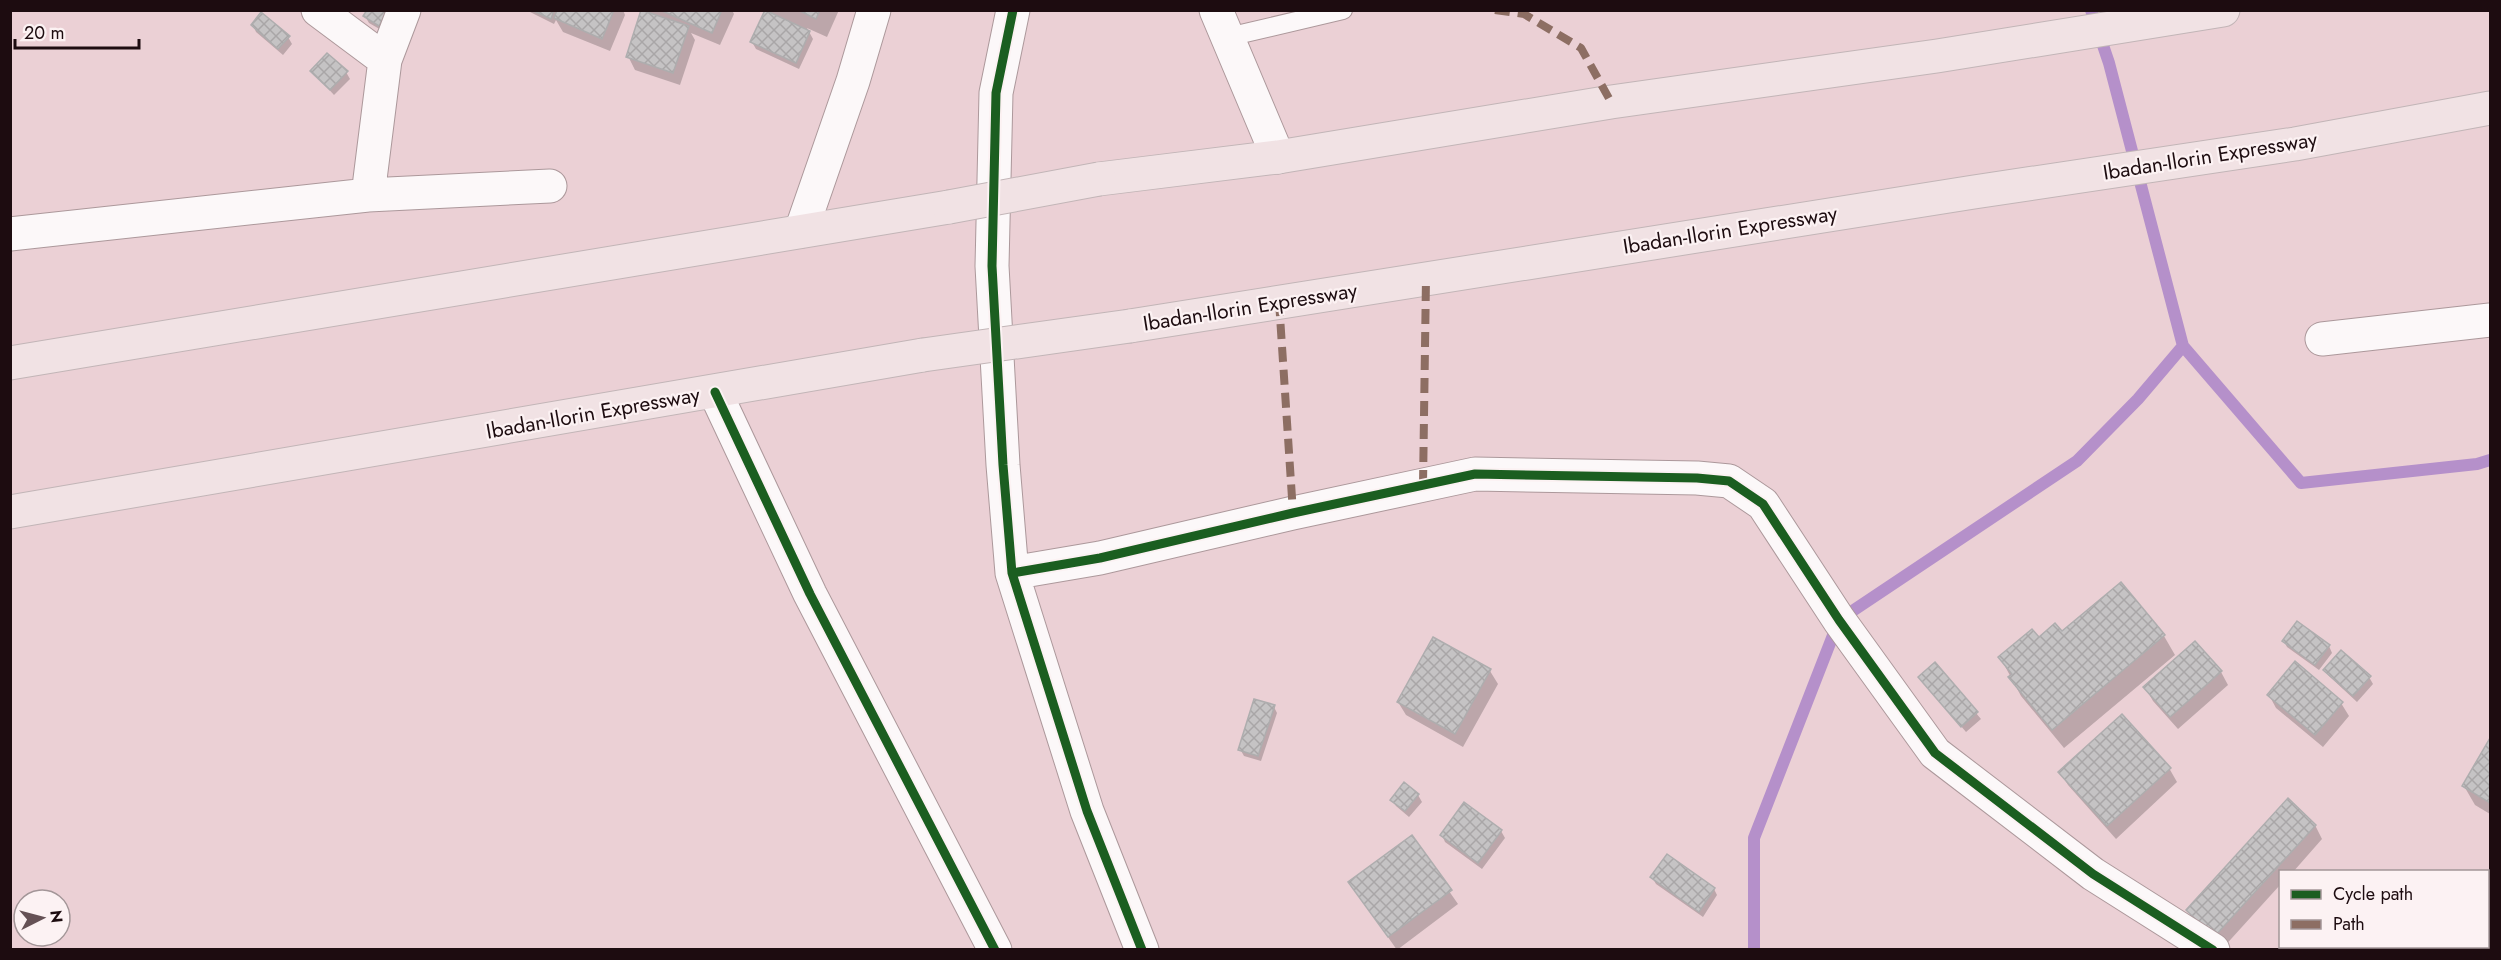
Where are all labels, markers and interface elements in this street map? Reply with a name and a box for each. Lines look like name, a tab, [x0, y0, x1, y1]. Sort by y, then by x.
scale bar	[15, 12, 140, 50]
text: 20 m	[24, 20, 64, 46]
street label: Ibadan-Ilorin Expressway	[2101, 124, 2320, 188]
street label: Ibadan-Ilorin Expressway	[1621, 198, 1840, 262]
street label: Ibadan-Ilorin Expressway	[1141, 275, 1360, 339]
street label: Ibadan-Ilorin Expressway	[484, 379, 703, 447]
legend	[2279, 870, 2489, 948]
text: Cycle path	[2333, 881, 2413, 907]
north arrow	[12, 888, 72, 948]
text: N	[44, 909, 69, 924]
text: Path	[2333, 911, 2365, 937]

